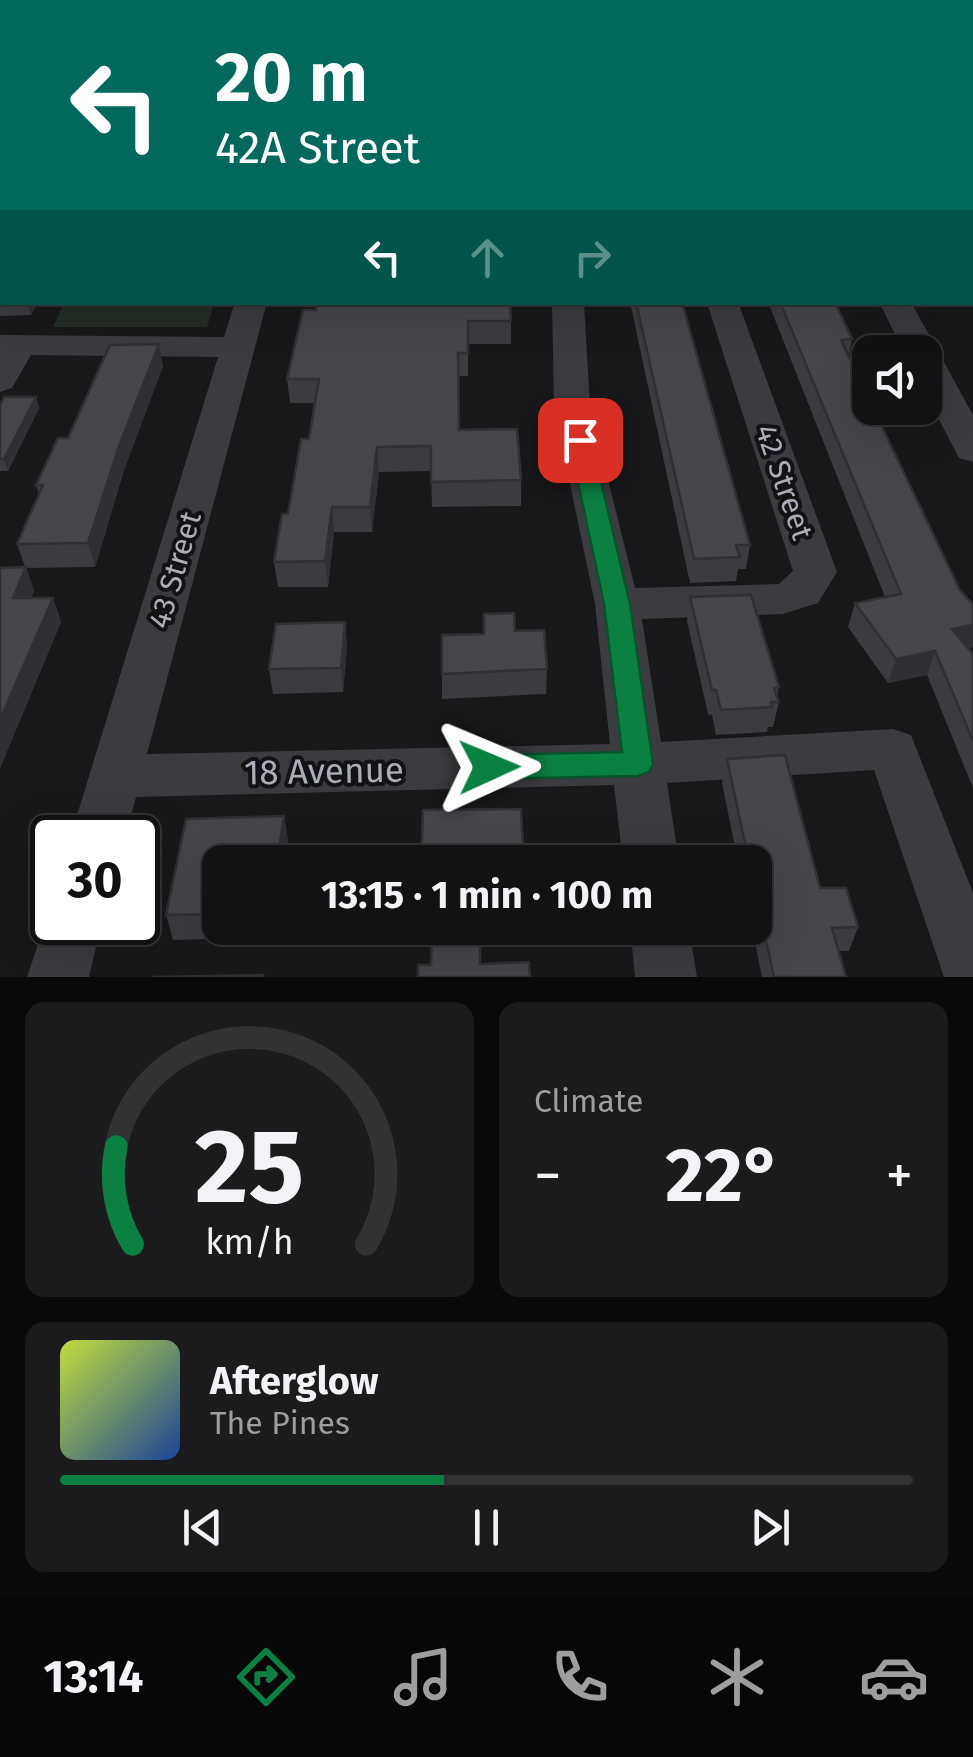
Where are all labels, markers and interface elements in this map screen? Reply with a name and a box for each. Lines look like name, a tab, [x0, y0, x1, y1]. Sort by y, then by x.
text: 20 m	[215, 36, 368, 120]
icon: left	[50, 40, 180, 170]
text: 42A Street	[215, 121, 420, 175]
icon: left	[355, 230, 410, 285]
icon: ahead	[460, 230, 515, 285]
icon: right	[565, 230, 620, 285]
map controls	[852, 335, 942, 425]
button: sound	[852, 335, 942, 425]
pin	[538, 398, 623, 483]
icon: arrive	[553, 413, 608, 468]
street label: 42 Street	[748, 420, 821, 545]
street label: 43 Street	[141, 507, 209, 633]
position arrow	[437, 715, 541, 819]
street label: 18 Avenue	[244, 749, 404, 793]
speed limit sign: 30	[30, 815, 160, 945]
text: 13:15 · 1 min · 100 m	[321, 872, 653, 918]
text: Climate	[534, 1082, 643, 1120]
text: 25	[195, 1105, 304, 1230]
text: 22°	[665, 1131, 782, 1221]
text: −	[534, 1143, 562, 1209]
text: +	[886, 1143, 913, 1209]
text: km/h	[205, 1221, 294, 1263]
text: Afterglow	[210, 1358, 378, 1404]
text: The Pines	[210, 1404, 350, 1442]
icon: previous	[175, 1500, 230, 1555]
icon: pause	[459, 1500, 514, 1555]
icon: next	[743, 1500, 798, 1555]
icon: directions	[231, 1642, 301, 1712]
icon: music	[388, 1642, 458, 1712]
icon: phone	[545, 1642, 615, 1712]
icon: climate	[702, 1642, 772, 1712]
icon: car	[859, 1642, 929, 1712]
text: 13:14	[44, 1650, 143, 1704]

